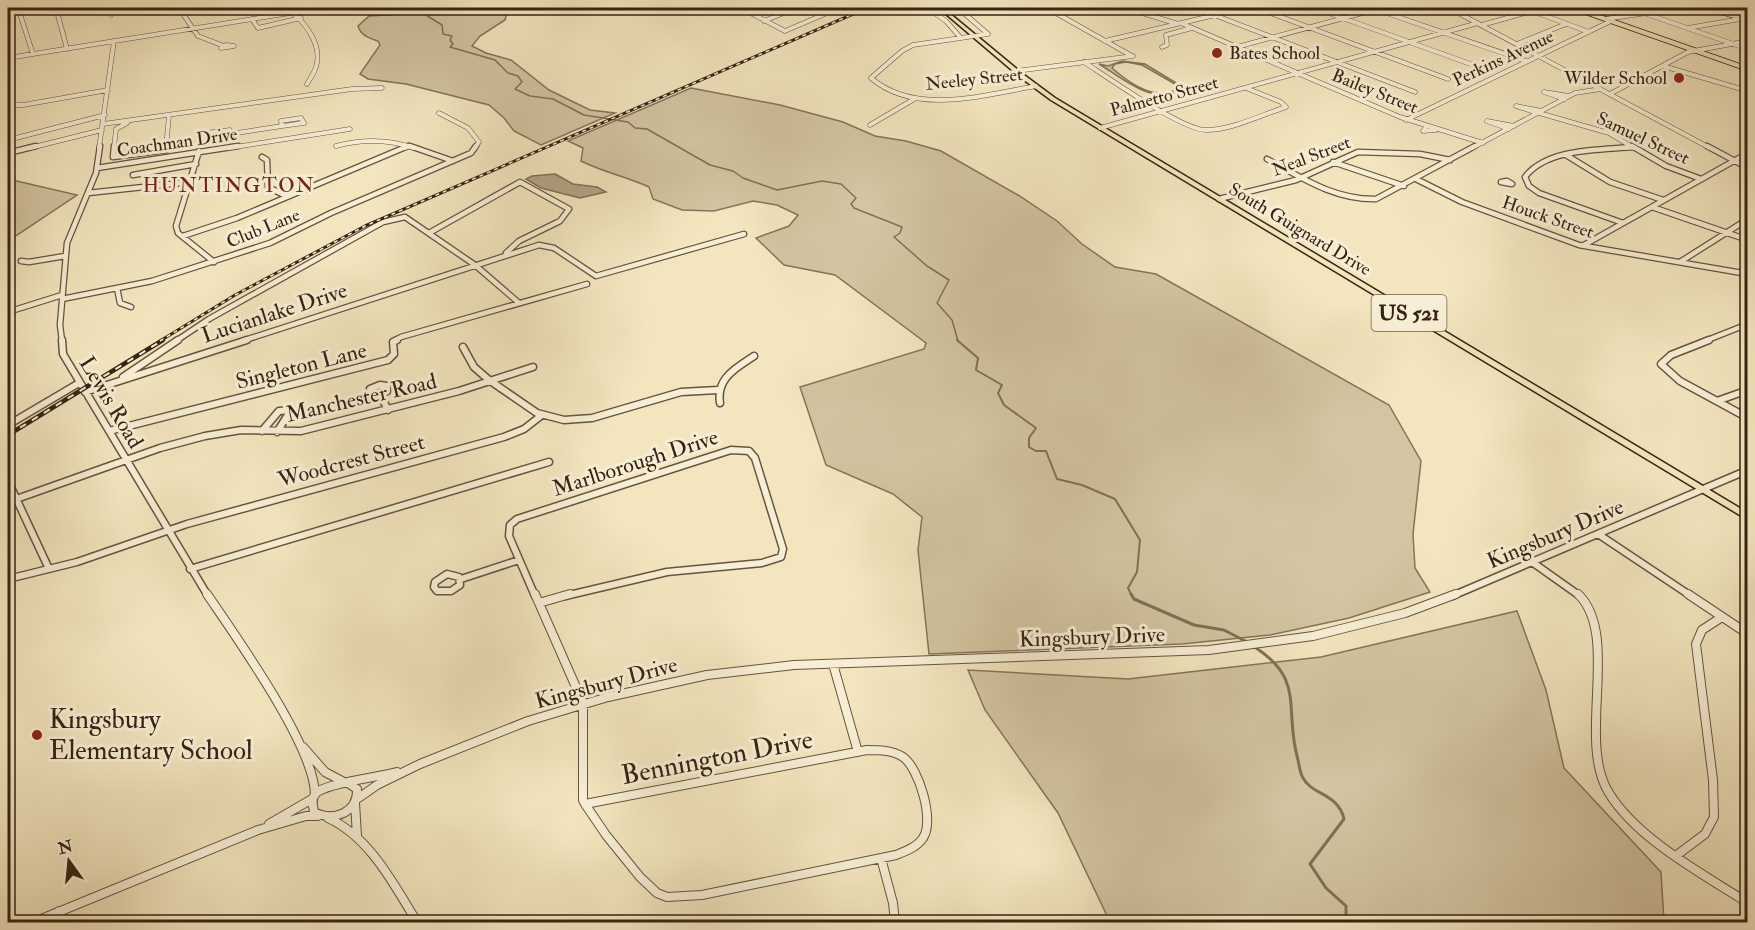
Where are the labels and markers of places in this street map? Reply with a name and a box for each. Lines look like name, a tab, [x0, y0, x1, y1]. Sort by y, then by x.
place label: Bates School	[1229, 42, 1320, 65]
marker: Bates School	[1210, 46, 1224, 60]
place label: Wilder School	[1563, 67, 1667, 90]
marker: Wilder School	[1672, 71, 1686, 85]
place label: Kingsbury Elementary School	[49, 703, 253, 767]
marker: Kingsbury Elementary School	[30, 728, 44, 742]

